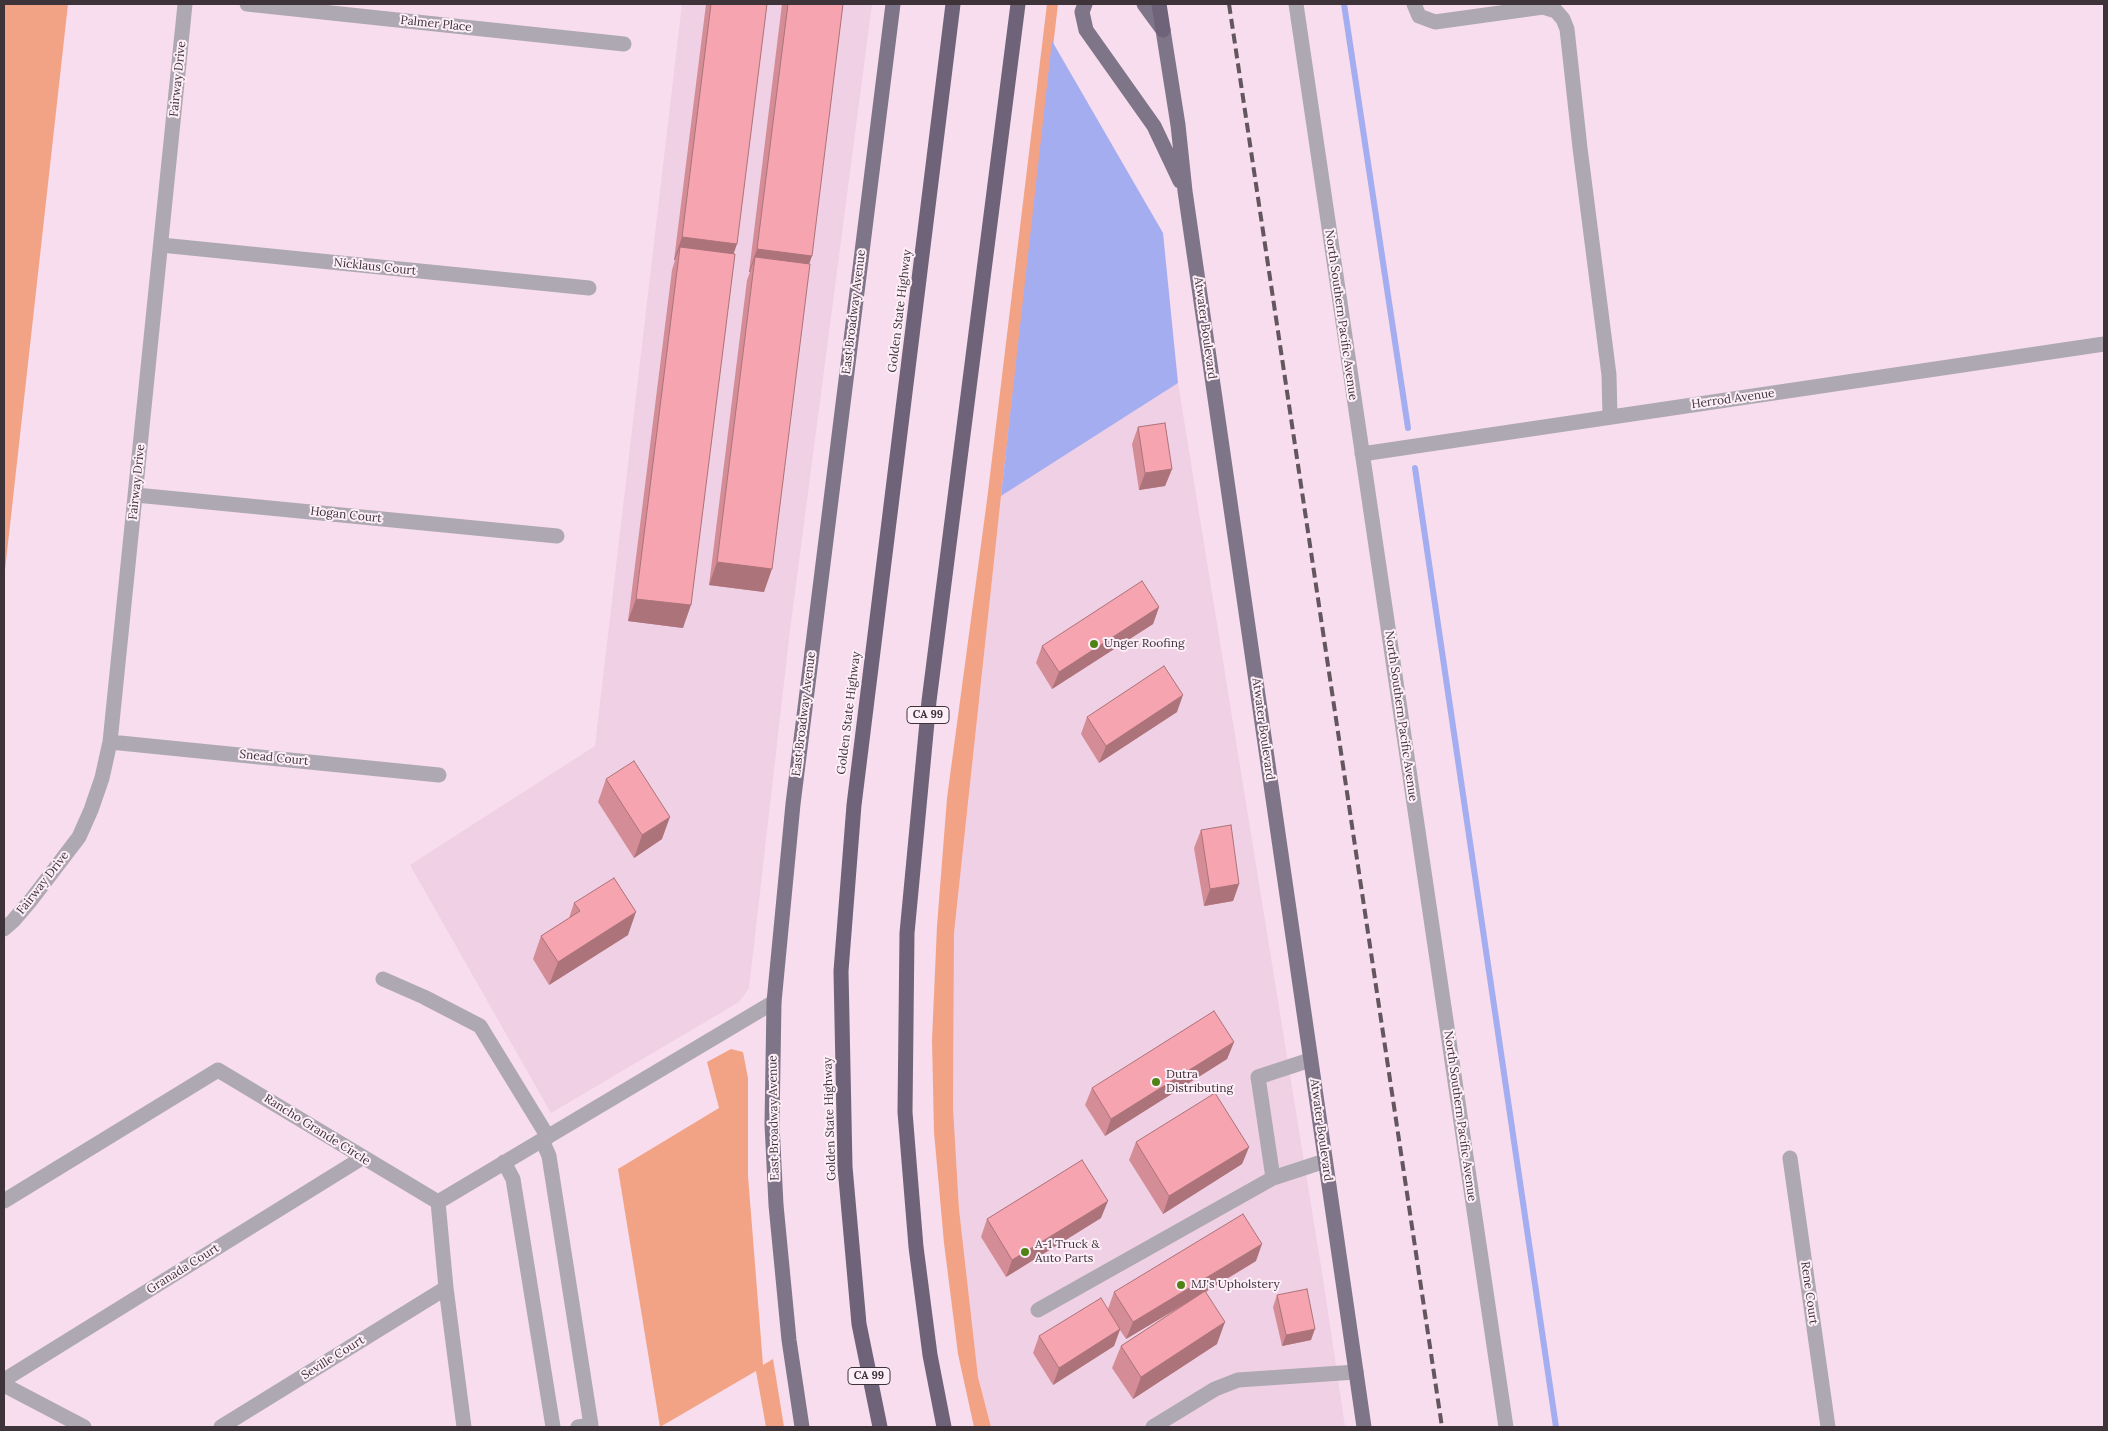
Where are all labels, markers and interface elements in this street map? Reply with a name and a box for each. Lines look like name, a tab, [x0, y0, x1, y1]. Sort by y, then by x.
street label: Palmer Place	[400, 13, 472, 35]
street label: Fairway Drive	[167, 40, 189, 118]
street label: North Southern Pacific Avenue	[1322, 229, 1360, 401]
street label: East Broadway Avenue	[839, 249, 869, 375]
street label: Golden State Highway	[885, 249, 915, 373]
street label: Nicklaus Court	[333, 255, 417, 279]
street label: Atwater Boulevard	[1191, 276, 1219, 380]
street label: Herrod Avenue	[1690, 386, 1776, 412]
street label: Fairway Drive	[126, 443, 148, 521]
street label: Hogan Court	[310, 504, 382, 526]
street label: North Southern Pacific Avenue	[1382, 630, 1420, 802]
place label: Unger Roofing	[1104, 637, 1185, 651]
marker: Unger Roofing	[1088, 638, 1100, 650]
street label: East Broadway Avenue	[789, 651, 819, 777]
street label: Golden State Highway	[834, 651, 864, 775]
street label: Atwater Boulevard	[1249, 677, 1277, 781]
road number: CA 99	[907, 706, 949, 724]
street label: Snead Court	[239, 747, 309, 769]
street label: Fairway Drive	[14, 849, 72, 917]
street label: North Southern Pacific Avenue	[1441, 1030, 1479, 1202]
street label: East Broadway Avenue	[766, 1055, 782, 1181]
street label: Golden State Highway	[821, 1057, 839, 1181]
place label: Dutra Distributing	[1166, 1068, 1233, 1096]
marker: Dutra Distributing	[1150, 1076, 1162, 1088]
street label: Atwater Boulevard	[1307, 1078, 1335, 1182]
street label: Rancho Grande Circle	[261, 1091, 373, 1169]
place label: A-1 Truck & Auto Parts	[1035, 1238, 1100, 1266]
street label: Granada Court	[144, 1241, 222, 1297]
marker: A-1 Truck & Auto Parts	[1019, 1246, 1031, 1258]
street label: Rene Court	[1797, 1261, 1821, 1325]
place label: MJ's Upholstery	[1191, 1278, 1280, 1292]
marker: MJ's Upholstery	[1175, 1279, 1187, 1291]
street label: Seville Court	[299, 1333, 367, 1383]
road number: CA 99	[848, 1368, 890, 1384]

